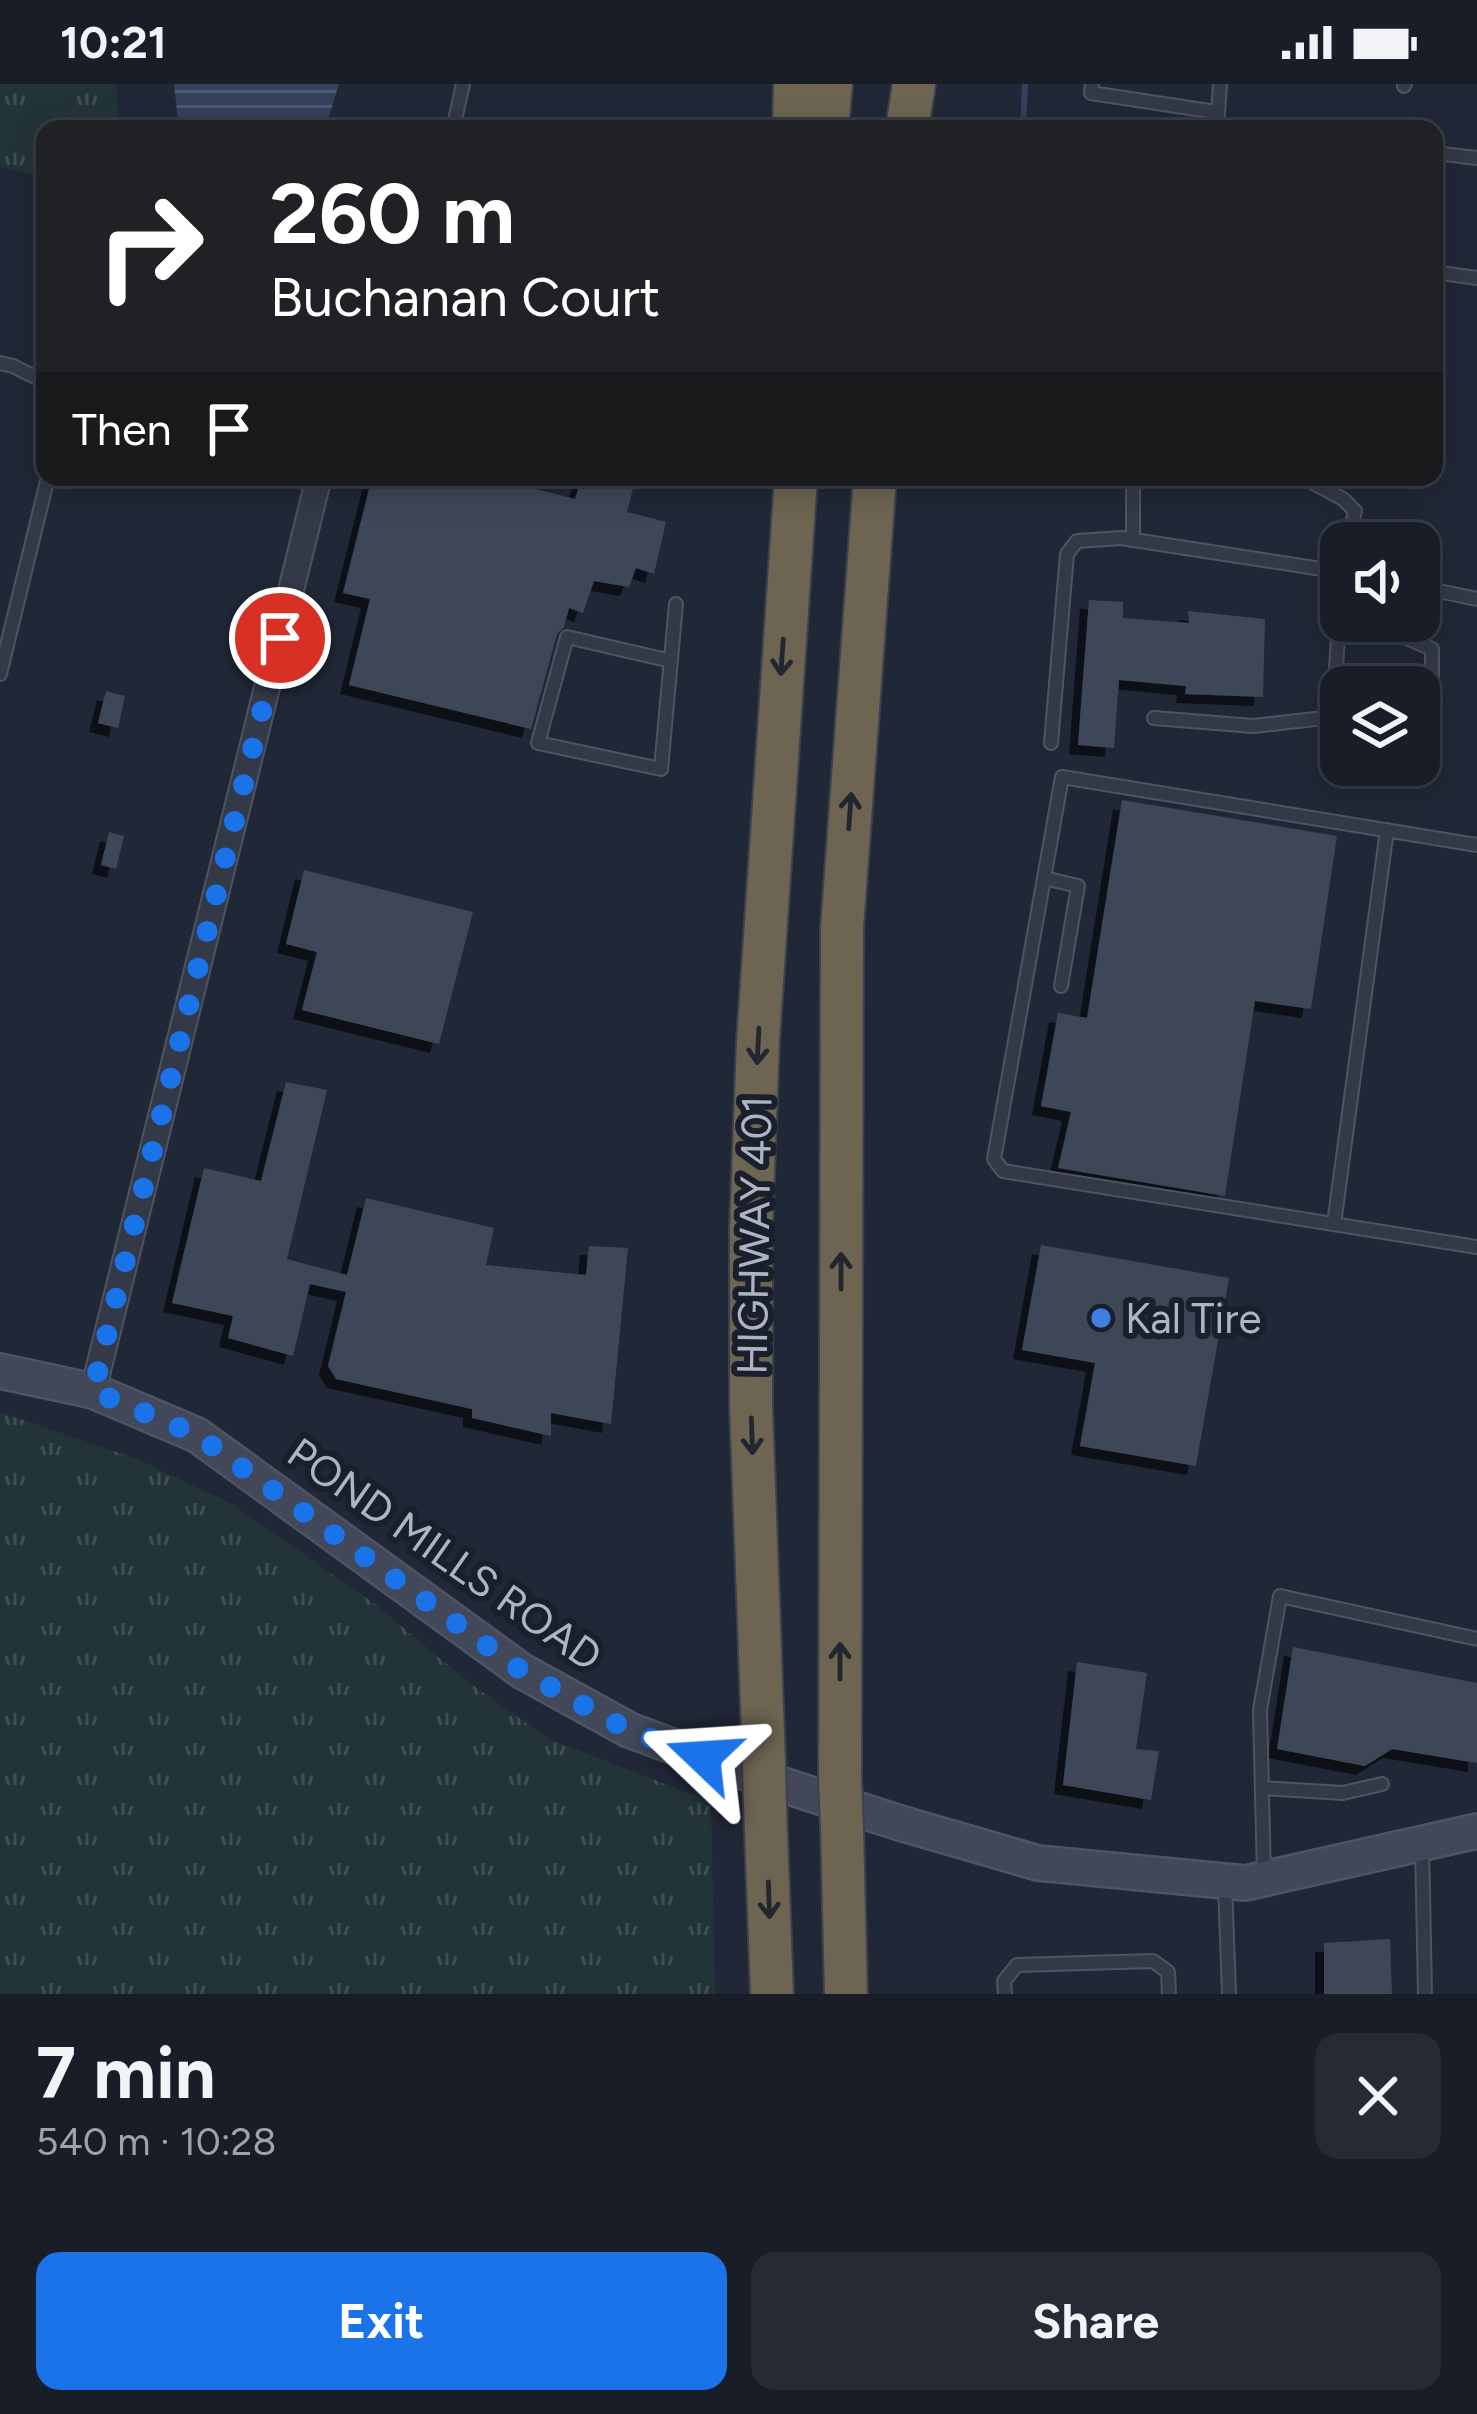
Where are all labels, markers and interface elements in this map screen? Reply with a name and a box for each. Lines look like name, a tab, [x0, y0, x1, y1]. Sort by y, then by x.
text: 10:21	[60, 15, 167, 69]
text: 260 m	[270, 163, 515, 264]
icon: right	[72, 168, 228, 324]
text: Buchanan Court	[270, 265, 660, 330]
icon: arrive	[196, 396, 262, 462]
text: Then	[72, 402, 172, 456]
map controls	[1320, 522, 1440, 786]
button: sound	[1320, 522, 1440, 642]
pin	[229, 587, 331, 689]
icon: arrive	[247, 605, 313, 671]
one-way arrow	[771, 637, 794, 676]
button: layers	[1320, 666, 1440, 786]
one-way arrow	[839, 792, 862, 831]
one-way arrow	[746, 1026, 769, 1065]
street label: HIGHWAY 401	[727, 1095, 782, 1375]
one-way arrow	[830, 1252, 852, 1291]
place label: Kal Tire	[1125, 1293, 1261, 1344]
marker: Kal Tire	[1088, 1305, 1114, 1331]
one-way arrow	[741, 1416, 764, 1455]
street label: POND MILLS ROAD	[278, 1427, 612, 1682]
one-way arrow	[829, 1642, 851, 1681]
position arrow	[640, 1694, 766, 1820]
one-way arrow	[757, 1880, 780, 1919]
text: 7 min	[36, 2030, 216, 2116]
button: close	[1315, 2033, 1441, 2159]
text: 540 m · 10:28	[36, 2118, 276, 2165]
button: Exit	[36, 2252, 727, 2390]
button: Share	[751, 2252, 1441, 2390]

